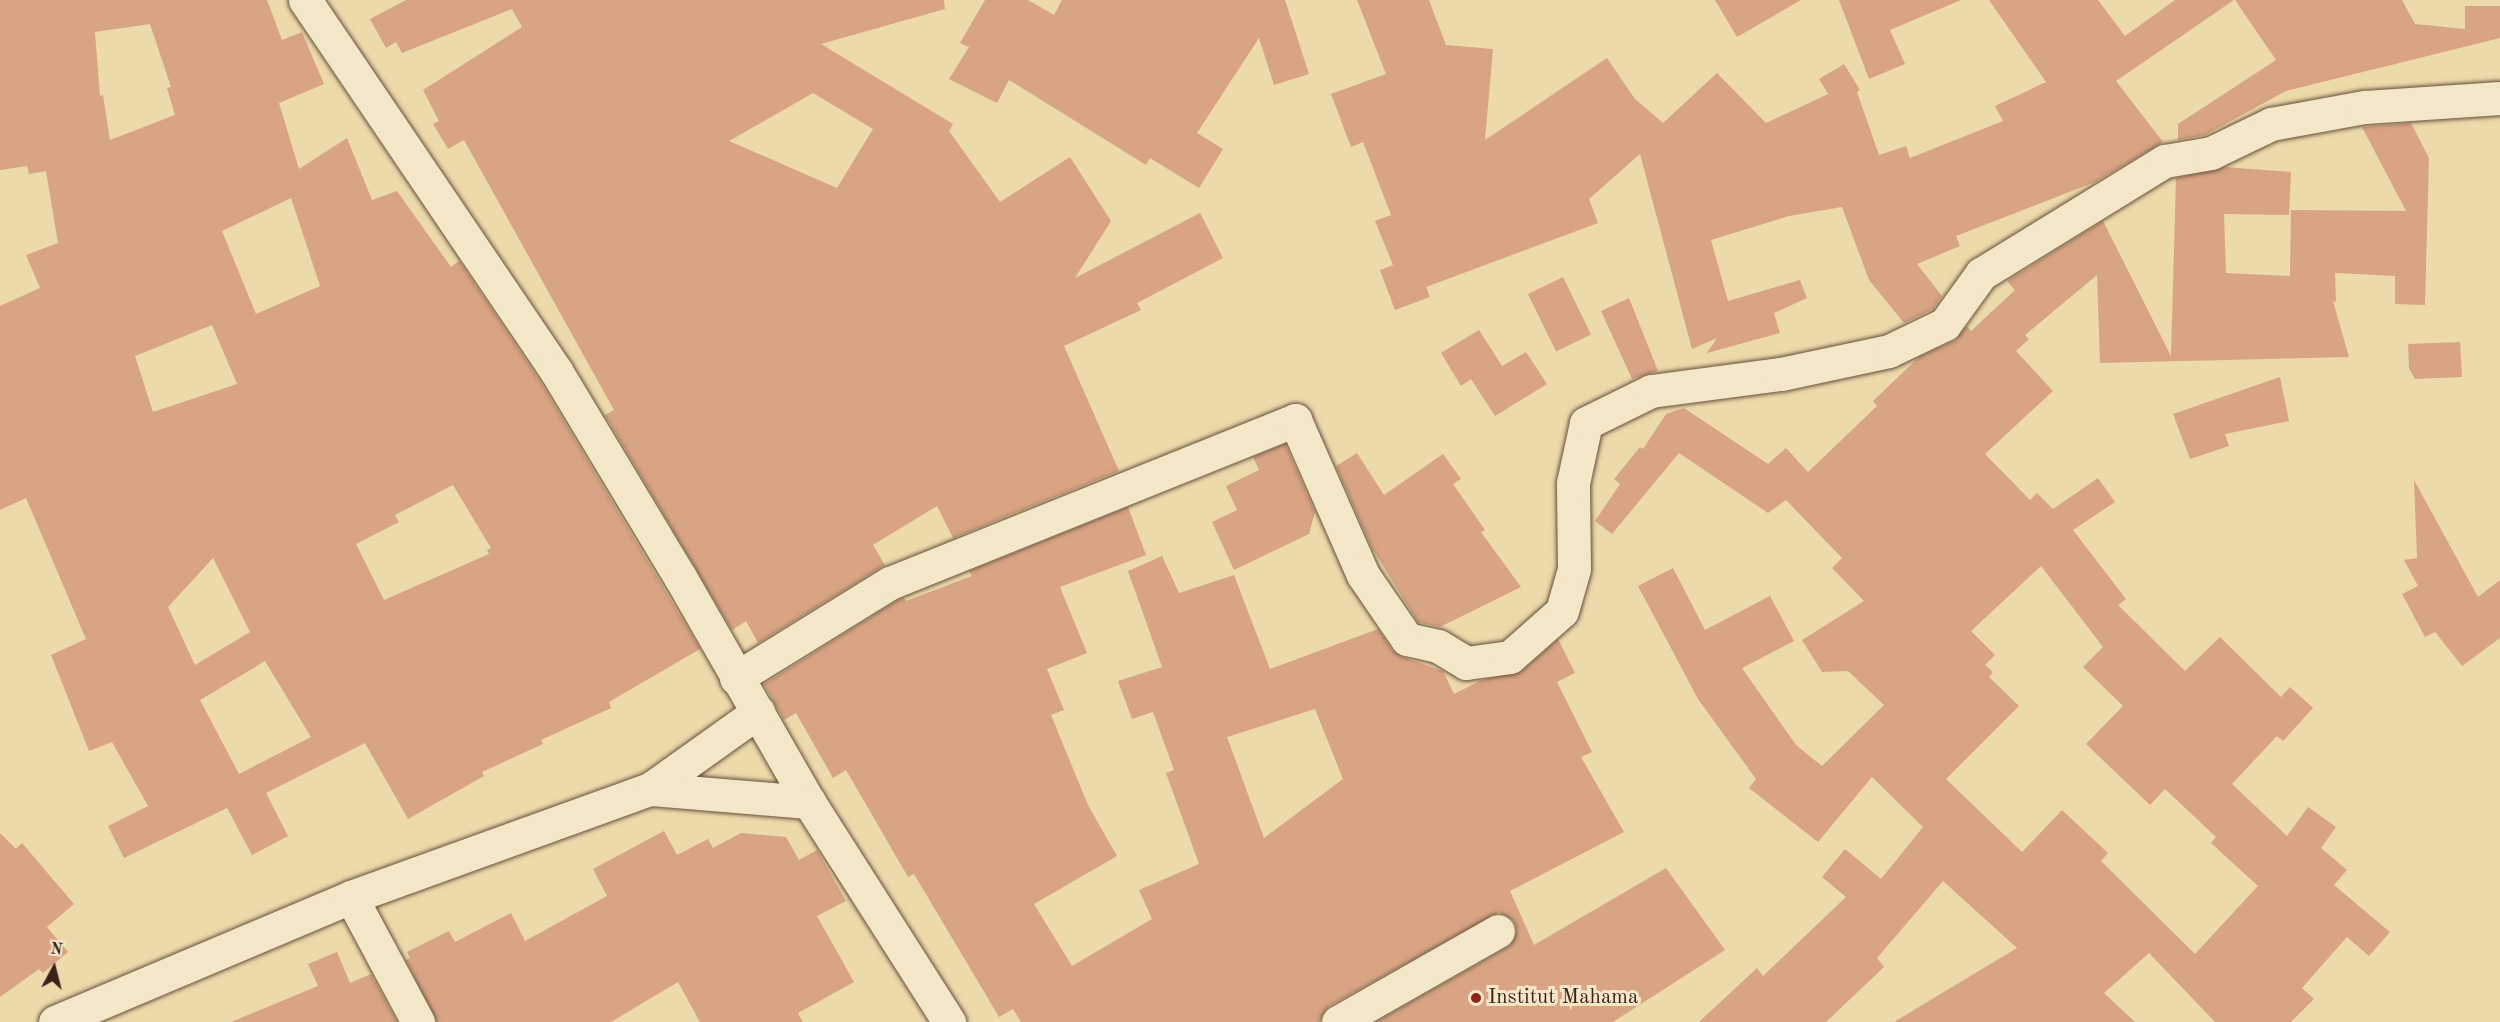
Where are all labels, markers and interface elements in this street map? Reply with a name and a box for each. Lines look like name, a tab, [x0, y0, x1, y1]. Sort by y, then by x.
north arrow	[24, 938, 84, 998]
text: N	[49, 941, 63, 959]
place label: Institut Mahama	[1488, 985, 1638, 1011]
marker: Institut Mahama	[1469, 991, 1483, 1005]

